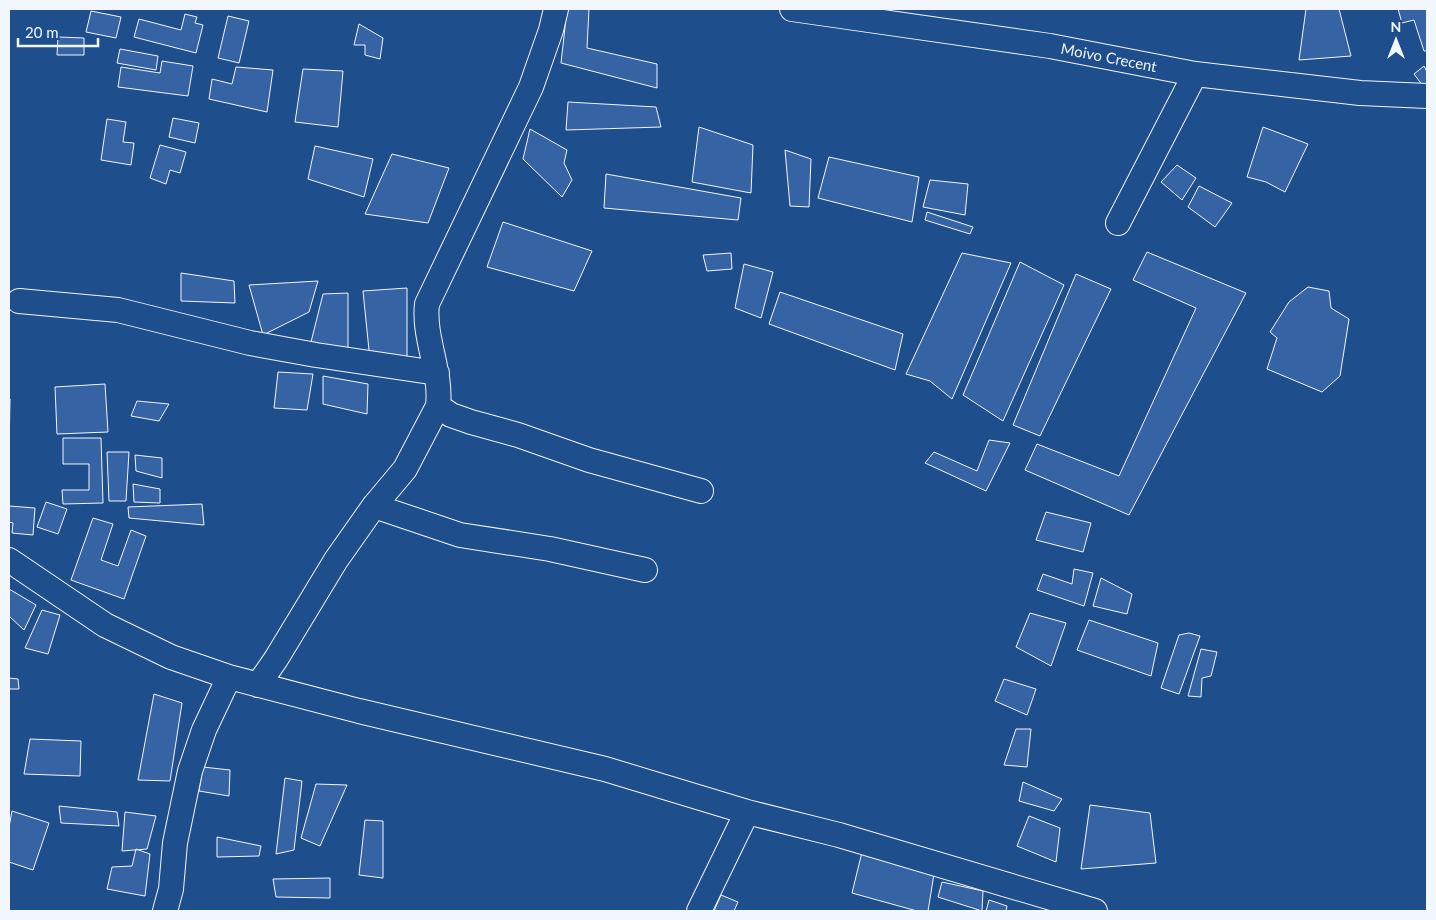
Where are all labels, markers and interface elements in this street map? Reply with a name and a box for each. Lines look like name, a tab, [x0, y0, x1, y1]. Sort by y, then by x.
scale bar	[18, 15, 98, 47]
north arrow	[1371, 15, 1421, 65]
text: N	[1391, 18, 1401, 35]
text: 20 m	[25, 23, 59, 41]
street label: Moivo Crecent	[1060, 39, 1159, 75]

